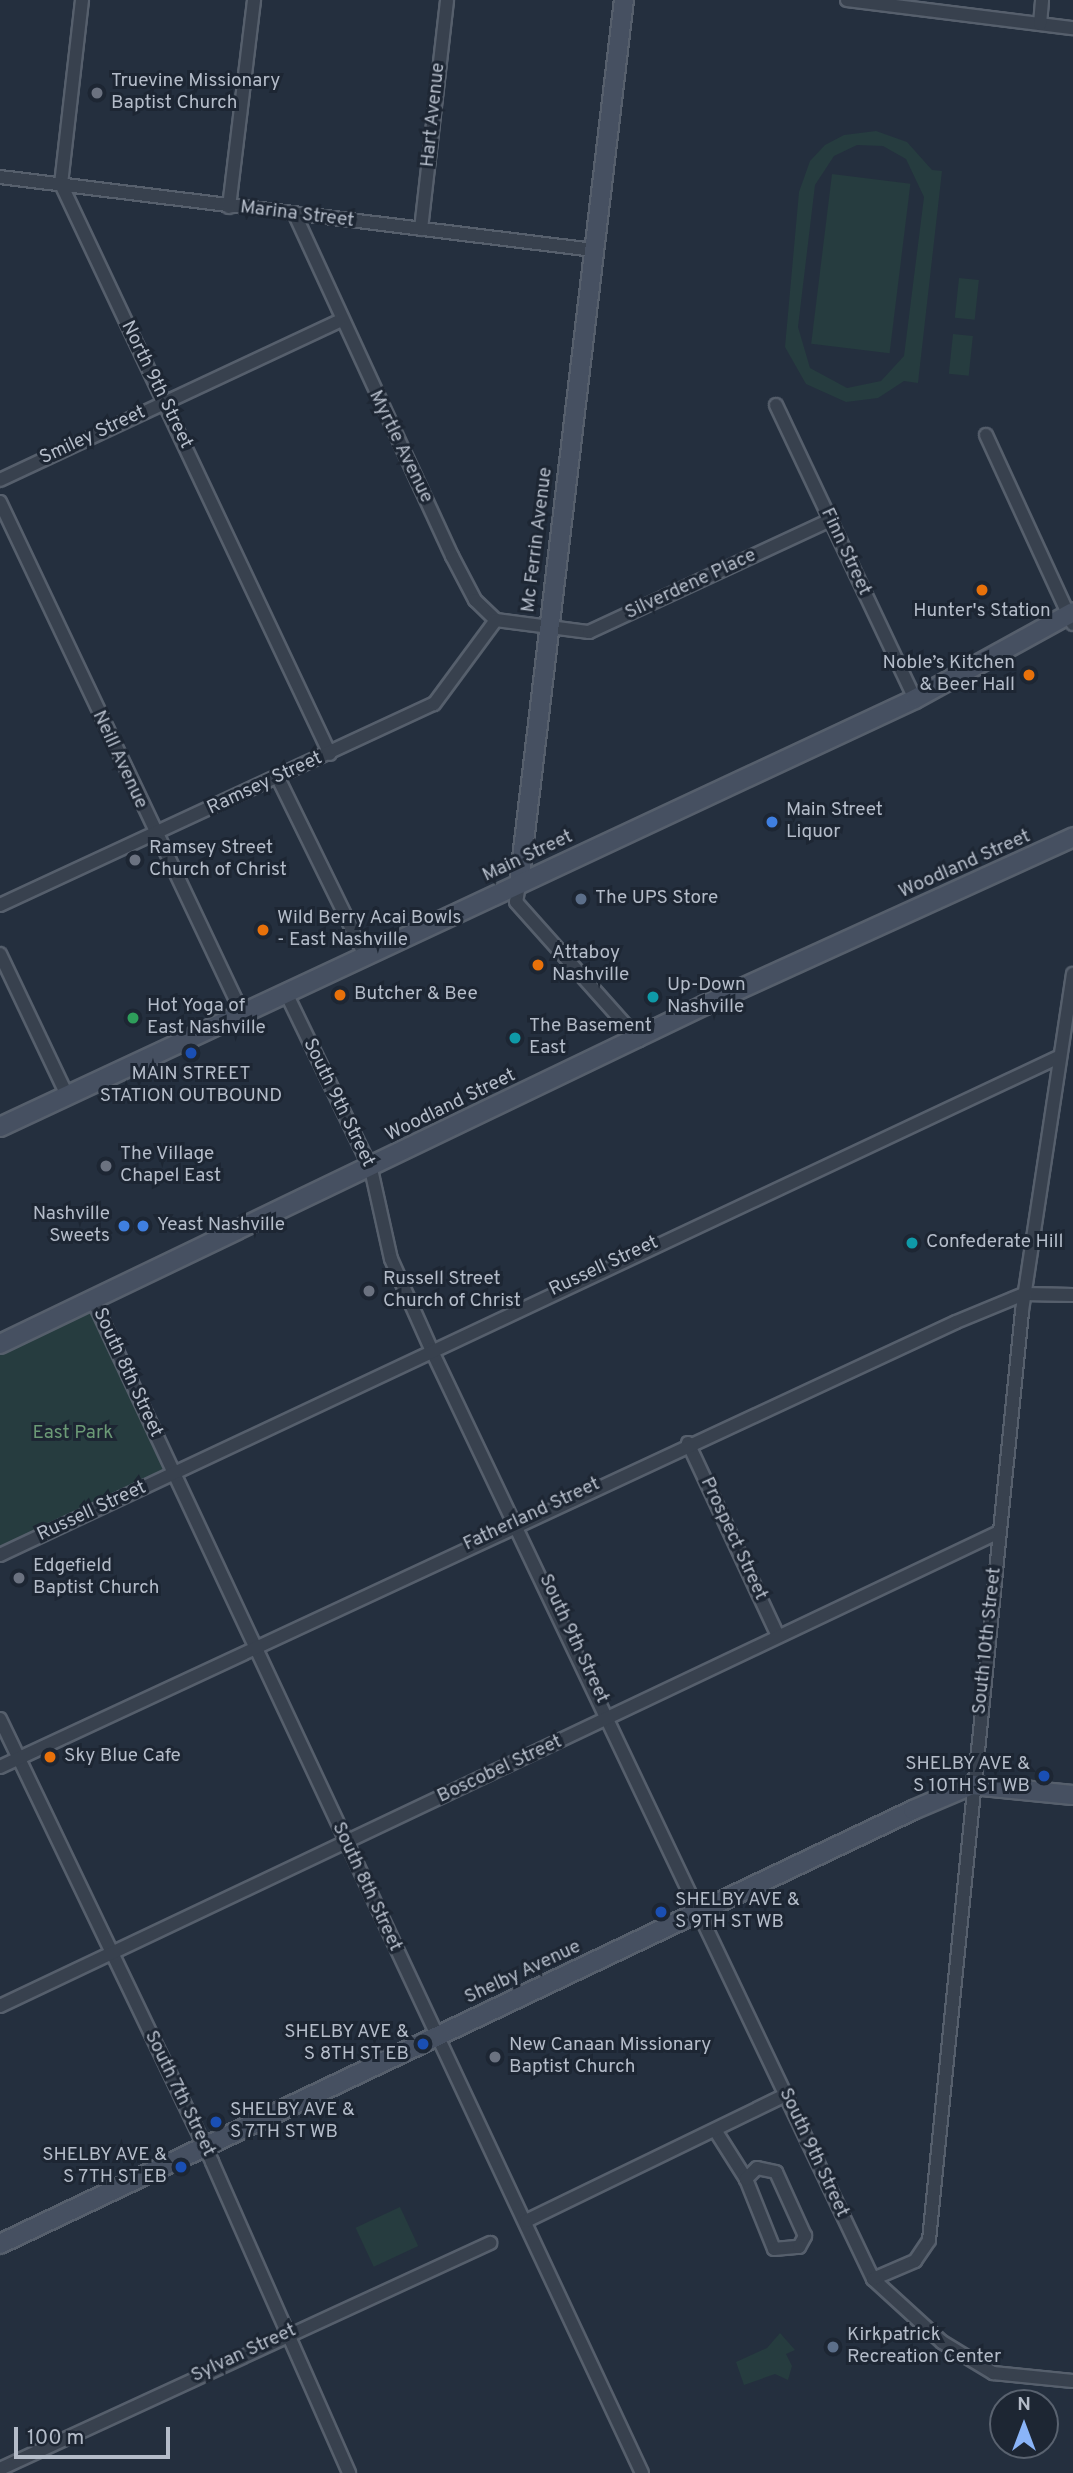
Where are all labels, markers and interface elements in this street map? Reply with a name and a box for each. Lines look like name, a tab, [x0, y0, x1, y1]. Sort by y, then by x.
street label: Hart Avenue	[417, 61, 451, 169]
place label: Truevine Missionary Baptist Church	[111, 71, 280, 115]
marker: Truevine Missionary Baptist Church	[89, 85, 105, 101]
street label: Marina Street	[239, 197, 355, 233]
street label: North 9th Street	[115, 317, 197, 453]
street label: Myrtle Avenue	[363, 387, 437, 507]
street label: Smiley Street	[37, 402, 149, 470]
street label: Mc Ferrin Avenue	[518, 466, 558, 614]
street label: Finn Street	[815, 505, 875, 599]
street label: Silverdene Place	[622, 545, 760, 625]
marker: Hunter's Station	[974, 582, 990, 598]
place label: Hunter's Station	[913, 601, 1051, 623]
place label: Noble’s Kitchen & Beer Hall	[882, 653, 1015, 697]
marker: Noble’s Kitchen & Beer Hall	[1021, 667, 1037, 683]
street label: Neill Avenue	[86, 707, 152, 813]
street label: Ramsey Street	[204, 747, 326, 821]
place label: Main Street Liquor	[786, 800, 883, 844]
marker: Main Street Liquor	[764, 814, 780, 830]
street label: Main Street	[479, 826, 577, 888]
street label: Woodland Street	[896, 826, 1034, 904]
place label: Ramsey Street Church of Christ	[149, 838, 287, 882]
marker: Ramsey Street Church of Christ	[127, 852, 143, 868]
place label: The UPS Store	[595, 888, 718, 910]
marker: The UPS Store	[573, 891, 589, 907]
place label: Wild Berry Acai Bowls - East Nashville	[277, 908, 462, 952]
marker: Wild Berry Acai Bowls - East Nashville	[255, 922, 271, 938]
place label: Attaboy Nashville	[552, 943, 629, 987]
marker: Attaboy Nashville	[530, 957, 546, 973]
place label: Up-Down Nashville	[667, 975, 746, 1019]
place label: Butcher & Bee	[354, 984, 478, 1006]
marker: Butcher & Bee	[332, 987, 348, 1003]
marker: Up-Down Nashville	[645, 989, 661, 1005]
place label: Hot Yoga of East Nashville	[147, 996, 266, 1040]
marker: Hot Yoga of East Nashville	[125, 1010, 141, 1026]
place label: The Basement East	[529, 1016, 652, 1060]
marker: The Basement East	[507, 1030, 523, 1046]
street label: South 9th Street	[297, 1035, 379, 1171]
marker: MAIN STREET STATION OUTBOUND	[183, 1045, 199, 1061]
place label: MAIN STREET STATION OUTBOUND	[100, 1064, 282, 1108]
street label: Woodland Street	[382, 1065, 520, 1147]
place label: The Village Chapel East	[120, 1144, 221, 1188]
marker: The Village Chapel East	[98, 1158, 114, 1174]
place label: Nashville Sweets	[33, 1204, 110, 1248]
place label: Yeast Nashville	[157, 1215, 285, 1237]
marker: Nashville Sweets	[116, 1218, 132, 1234]
marker: Yeast Nashville	[135, 1218, 151, 1234]
street label: Russell Street	[546, 1232, 662, 1302]
place label: Confederate Hill	[926, 1232, 1064, 1254]
marker: Confederate Hill	[904, 1235, 920, 1251]
place label: Russell Street Church of Christ	[383, 1269, 521, 1313]
marker: Russell Street Church of Christ	[361, 1283, 377, 1299]
street label: South 8th Street	[87, 1305, 167, 1441]
park label: East Park	[33, 1423, 113, 1445]
street label: Fatherland Street	[460, 1473, 604, 1557]
street label: Prospect Street	[695, 1474, 771, 1604]
street label: Russell Street	[34, 1477, 150, 1547]
place label: Edgefield Baptist Church	[33, 1556, 159, 1600]
street label: South 10th Street	[969, 1566, 1007, 1716]
marker: Edgefield Baptist Church	[11, 1570, 27, 1586]
street label: South 9th Street	[533, 1571, 613, 1707]
street label: Boscobel Street	[434, 1731, 566, 1809]
place label: Sky Blue Cafe	[64, 1746, 181, 1768]
marker: Sky Blue Cafe	[42, 1749, 58, 1765]
place label: SHELBY AVE & S 10TH ST WB	[904, 1754, 1030, 1798]
marker: SHELBY AVE & S 10TH ST WB	[1036, 1768, 1052, 1784]
street label: South 8th Street	[326, 1819, 406, 1955]
place label: SHELBY AVE & S 9TH ST WB	[675, 1890, 801, 1934]
marker: SHELBY AVE & S 9TH ST WB	[653, 1904, 669, 1920]
street label: Shelby Avenue	[461, 1936, 585, 2010]
place label: SHELBY AVE & S 8TH ST EB	[283, 2022, 409, 2066]
street label: South 7th Street	[139, 2027, 219, 2161]
place label: New Canaan Missionary Baptist Church	[509, 2035, 711, 2079]
marker: SHELBY AVE & S 8TH ST EB	[415, 2036, 431, 2052]
marker: New Canaan Missionary Baptist Church	[487, 2049, 503, 2065]
street label: South 9th Street	[773, 2085, 853, 2221]
place label: SHELBY AVE & S 7TH ST WB	[230, 2100, 356, 2144]
marker: SHELBY AVE & S 7TH ST WB	[208, 2114, 224, 2130]
place label: SHELBY AVE & S 7TH ST EB	[41, 2145, 167, 2189]
marker: SHELBY AVE & S 7TH ST EB	[173, 2159, 189, 2175]
street label: Sylvan Street	[188, 2320, 300, 2388]
place label: Kirkpatrick Recreation Center	[847, 2325, 1001, 2369]
marker: Kirkpatrick Recreation Center	[825, 2339, 841, 2355]
north arrow	[989, 2389, 1059, 2459]
text: N	[1017, 2393, 1031, 2417]
scale bar	[18, 2414, 173, 2458]
text: 100 m	[27, 2425, 84, 2452]

